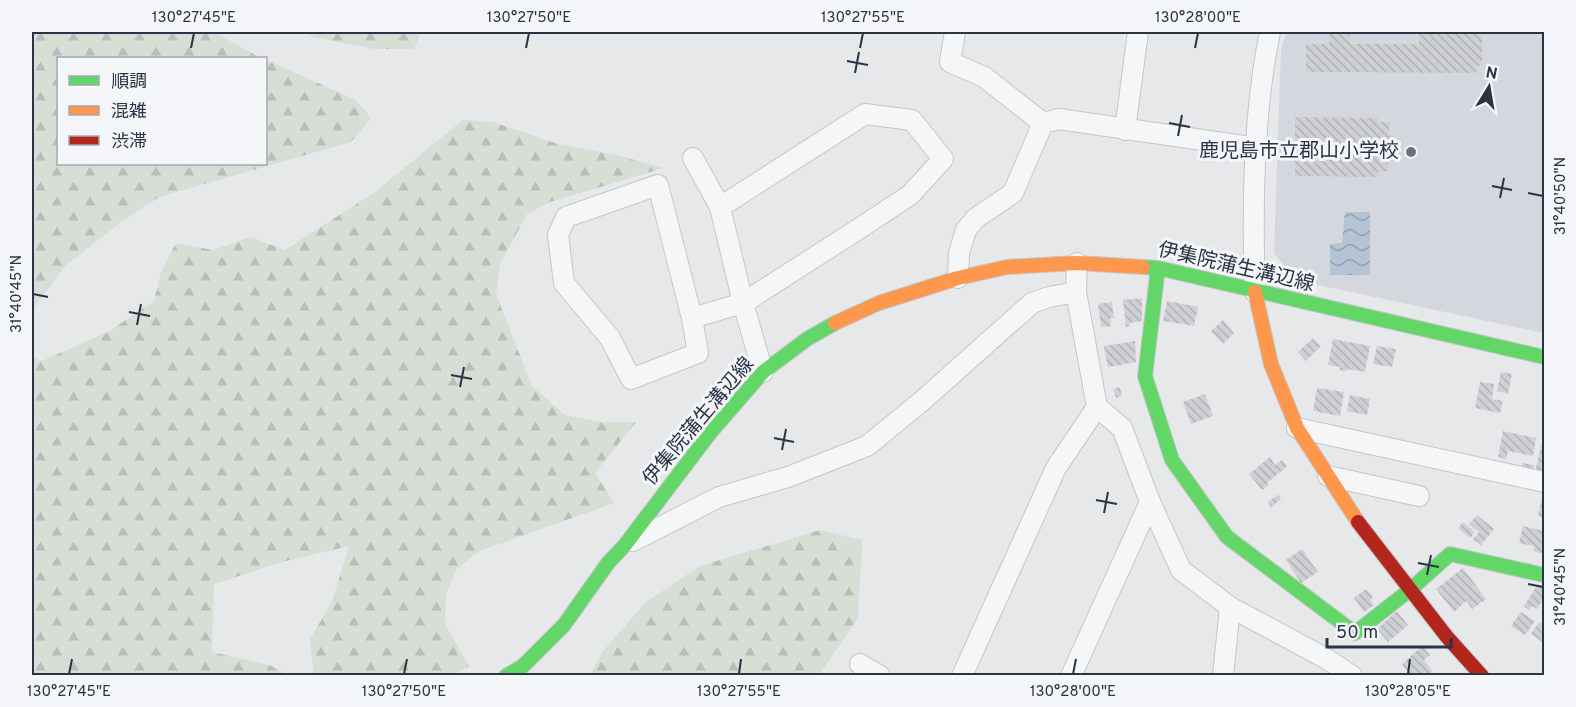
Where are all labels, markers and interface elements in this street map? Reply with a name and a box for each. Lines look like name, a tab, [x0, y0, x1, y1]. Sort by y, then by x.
text: 130°27'45"E	[152, 9, 236, 28]
text: 130°27'50"E	[487, 9, 571, 28]
text: 130°27'55"E	[821, 9, 905, 28]
text: 130°28'00"E	[1155, 9, 1241, 28]
legend	[57, 57, 267, 165]
north arrow	[1459, 57, 1519, 117]
text: N	[1484, 63, 1499, 85]
text: 順調	[111, 71, 147, 94]
text: 混雑	[111, 101, 147, 124]
text: 渋滞	[111, 131, 147, 154]
place label: 鹿児島市立郡山小学校	[1199, 139, 1399, 165]
marker: 鹿児島市立郡山小学校	[1404, 145, 1418, 159]
text: 31°40'50"N	[1552, 157, 1571, 235]
street label: 伊集院蒲生溝辺線	[1155, 237, 1317, 299]
text: 31°40'45"N	[8, 255, 27, 333]
street label: 伊集院蒲生溝辺線	[638, 352, 760, 492]
text: 31°40'45"N	[1552, 548, 1571, 626]
scale bar	[1327, 611, 1452, 649]
text: 50 m	[1336, 622, 1378, 645]
text: 130°27'45"E	[27, 683, 111, 702]
text: 130°27'50"E	[362, 683, 446, 702]
text: 130°27'55"E	[697, 683, 781, 702]
text: 130°28'00"E	[1030, 683, 1116, 702]
text: 130°28'05"E	[1365, 683, 1451, 702]

